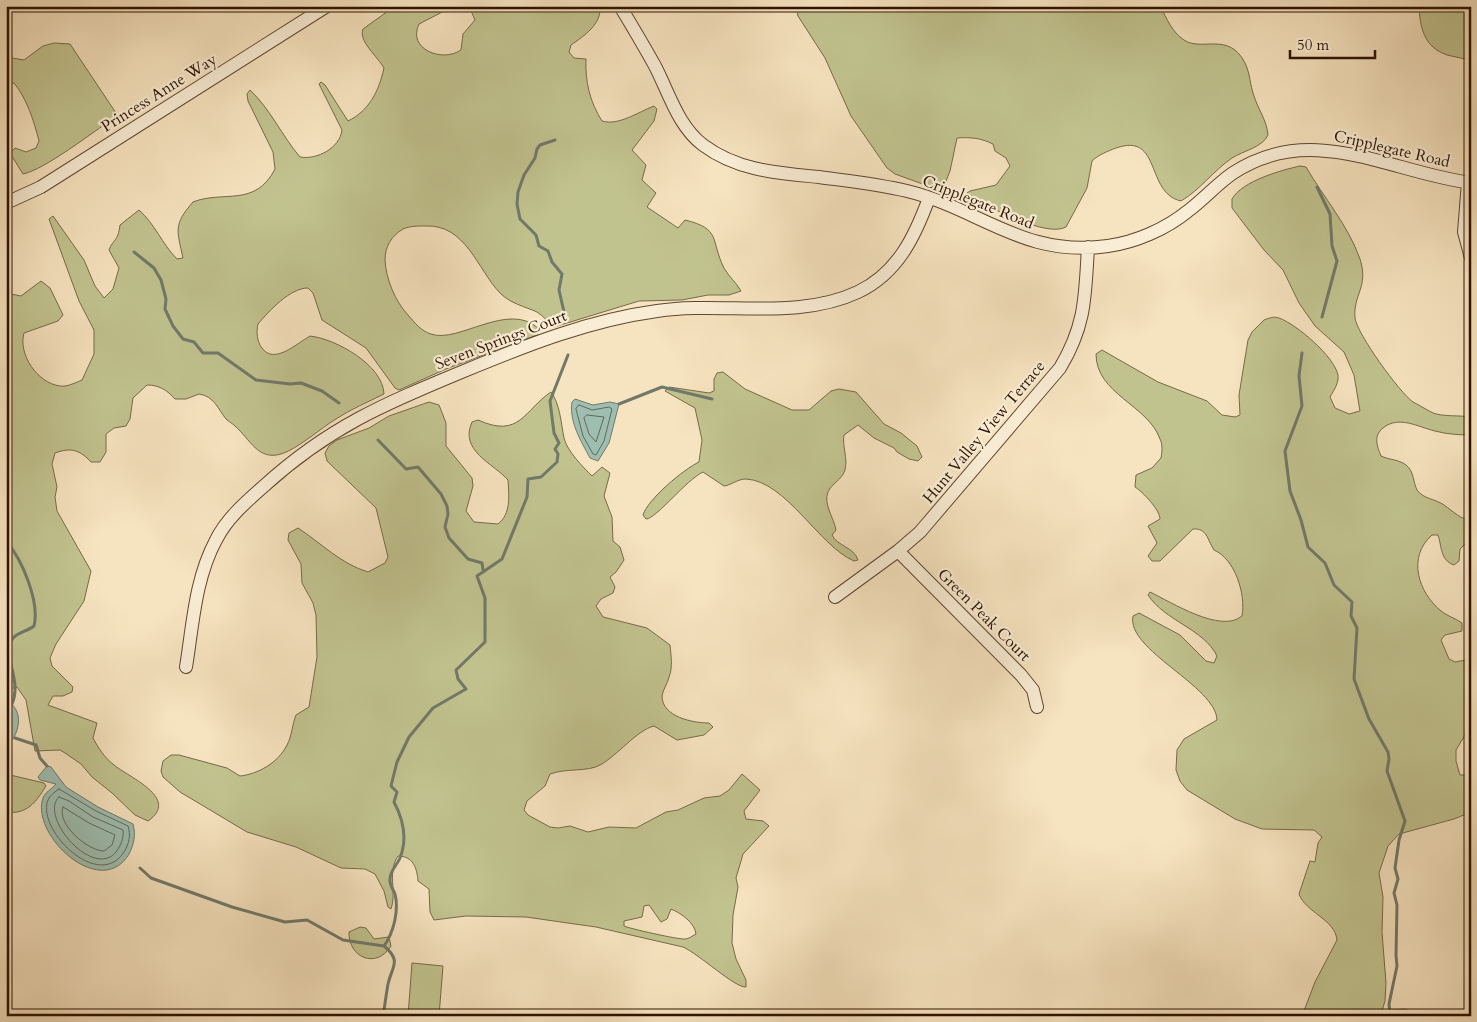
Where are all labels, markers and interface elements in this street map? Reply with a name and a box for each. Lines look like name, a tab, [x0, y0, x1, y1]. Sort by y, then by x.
scale bar	[1290, 28, 1374, 60]
text: 50 m	[1297, 35, 1329, 55]
street label: Princess Anne Way	[97, 48, 222, 137]
street label: Cripplegate Road	[1332, 125, 1453, 173]
street label: Cripplegate Road	[919, 170, 1038, 235]
street label: Seven Springs Court	[432, 305, 570, 375]
street label: Hunt Valley View Terrace	[918, 356, 1050, 508]
street label: Green Peak Court	[933, 564, 1035, 666]

